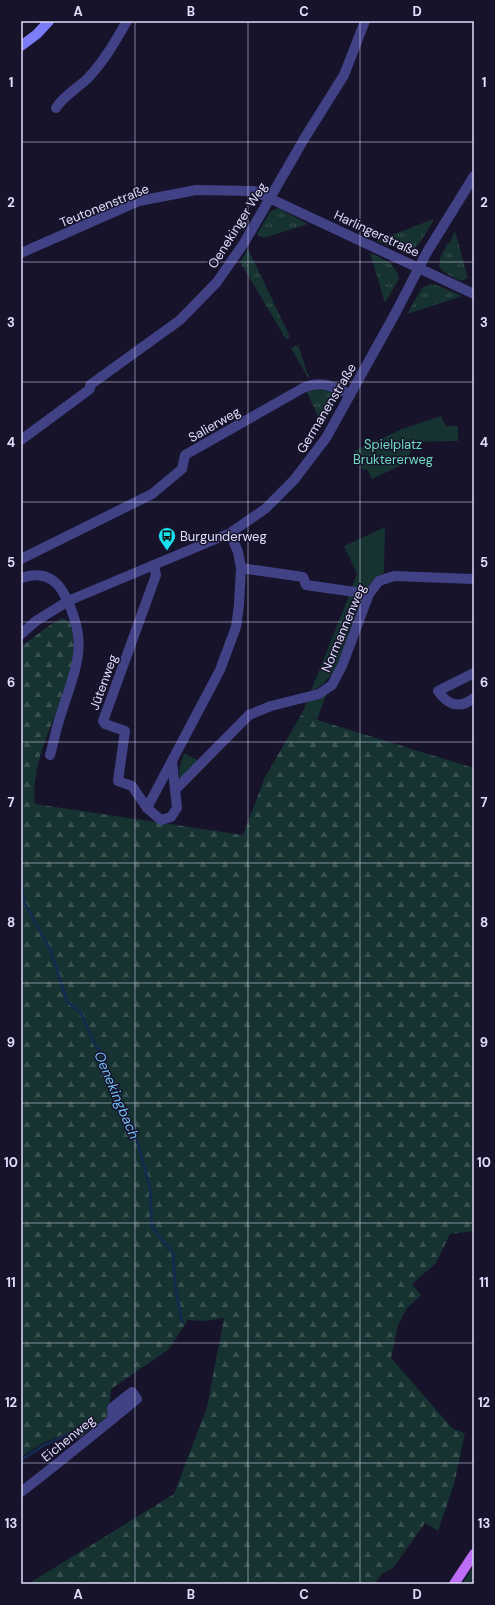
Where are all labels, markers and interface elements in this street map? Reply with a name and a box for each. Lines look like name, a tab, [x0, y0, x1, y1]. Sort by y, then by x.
text: A	[73, 3, 83, 20]
text: B	[187, 3, 195, 20]
text: C	[299, 3, 309, 20]
text: D	[412, 3, 422, 20]
text: 1	[9, 74, 13, 91]
text: 1	[482, 74, 486, 91]
street label: Oenekinger Weg	[204, 179, 271, 272]
street label: Teutonenstraße	[57, 180, 151, 231]
text: 2	[7, 194, 15, 211]
text: 2	[480, 194, 488, 211]
street label: Harlingerstraße	[331, 206, 422, 261]
text: 3	[7, 314, 15, 331]
text: 3	[480, 314, 488, 331]
street label: Germanenstraße	[293, 360, 360, 456]
street label: Salierweg	[185, 403, 243, 446]
text: 4	[7, 434, 15, 451]
text: 4	[480, 434, 488, 451]
park label: Spielplatz Bruktererweg	[353, 436, 433, 468]
bus stop icon: Burgunderweg	[157, 526, 177, 551]
place label: Burgunderweg	[180, 528, 267, 545]
text: 5	[7, 554, 15, 571]
text: 5	[480, 554, 488, 571]
street label: Normannenweg	[317, 582, 370, 675]
street label: Jütenweg	[86, 652, 121, 712]
text: 6	[7, 674, 15, 691]
text: 6	[480, 674, 488, 691]
text: 7	[8, 794, 15, 811]
text: 7	[481, 794, 488, 811]
text: 8	[7, 914, 15, 931]
text: 8	[480, 914, 488, 931]
text: 9	[7, 1034, 15, 1051]
text: 9	[480, 1034, 488, 1051]
water label: Oenekingbach	[90, 1048, 144, 1142]
text: 10	[4, 1154, 18, 1171]
text: 10	[477, 1154, 491, 1171]
text: 11	[6, 1274, 16, 1291]
text: 11	[479, 1274, 489, 1291]
text: 12	[5, 1394, 17, 1411]
text: 12	[478, 1394, 490, 1411]
street label: Eichenweg	[38, 1411, 99, 1465]
text: 13	[5, 1515, 17, 1532]
text: 13	[478, 1515, 490, 1532]
text: A	[73, 1586, 83, 1603]
text: B	[187, 1586, 195, 1603]
text: C	[299, 1586, 309, 1603]
text: D	[412, 1586, 422, 1603]

